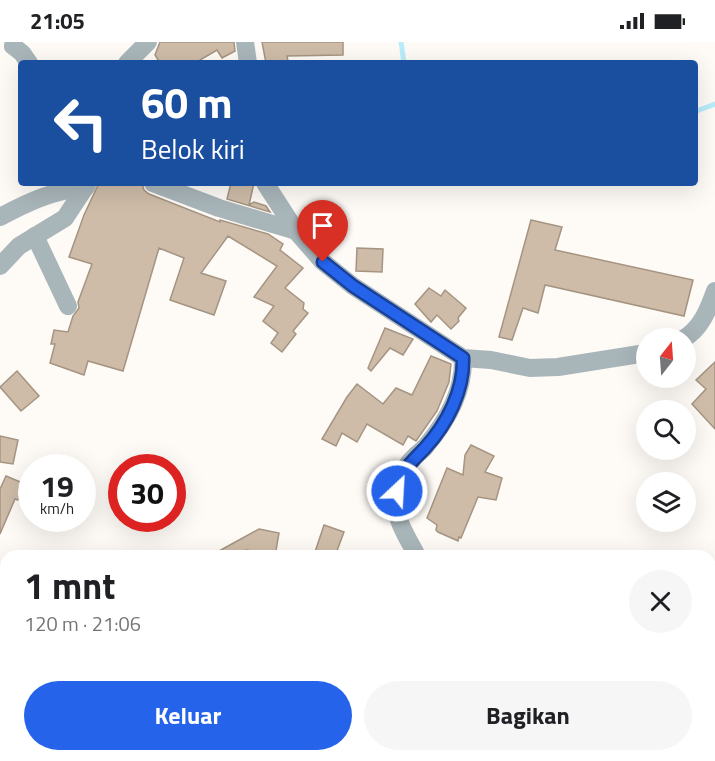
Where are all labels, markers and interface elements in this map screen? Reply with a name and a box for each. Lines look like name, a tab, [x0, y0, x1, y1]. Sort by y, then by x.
text: 21:05	[30, 4, 85, 38]
text: 60 m	[141, 70, 233, 134]
icon: left	[42, 84, 120, 162]
text: Belok kiri	[141, 128, 245, 169]
pin	[297, 200, 348, 262]
icon: arrive	[306, 209, 339, 242]
north arrow	[636, 328, 696, 388]
map controls	[636, 328, 696, 532]
button: search	[636, 400, 696, 460]
speed limit sign: 30	[108, 454, 186, 532]
position arrow	[365, 459, 429, 523]
text: 19	[40, 463, 74, 509]
button: layers	[636, 472, 696, 532]
text: km/h	[40, 497, 74, 520]
text: 1 mnt	[24, 558, 115, 613]
button: close	[629, 570, 692, 633]
text: 120 m · 21:06	[24, 608, 141, 639]
button: Keluar	[24, 681, 352, 750]
button: Bagikan	[364, 681, 692, 750]

